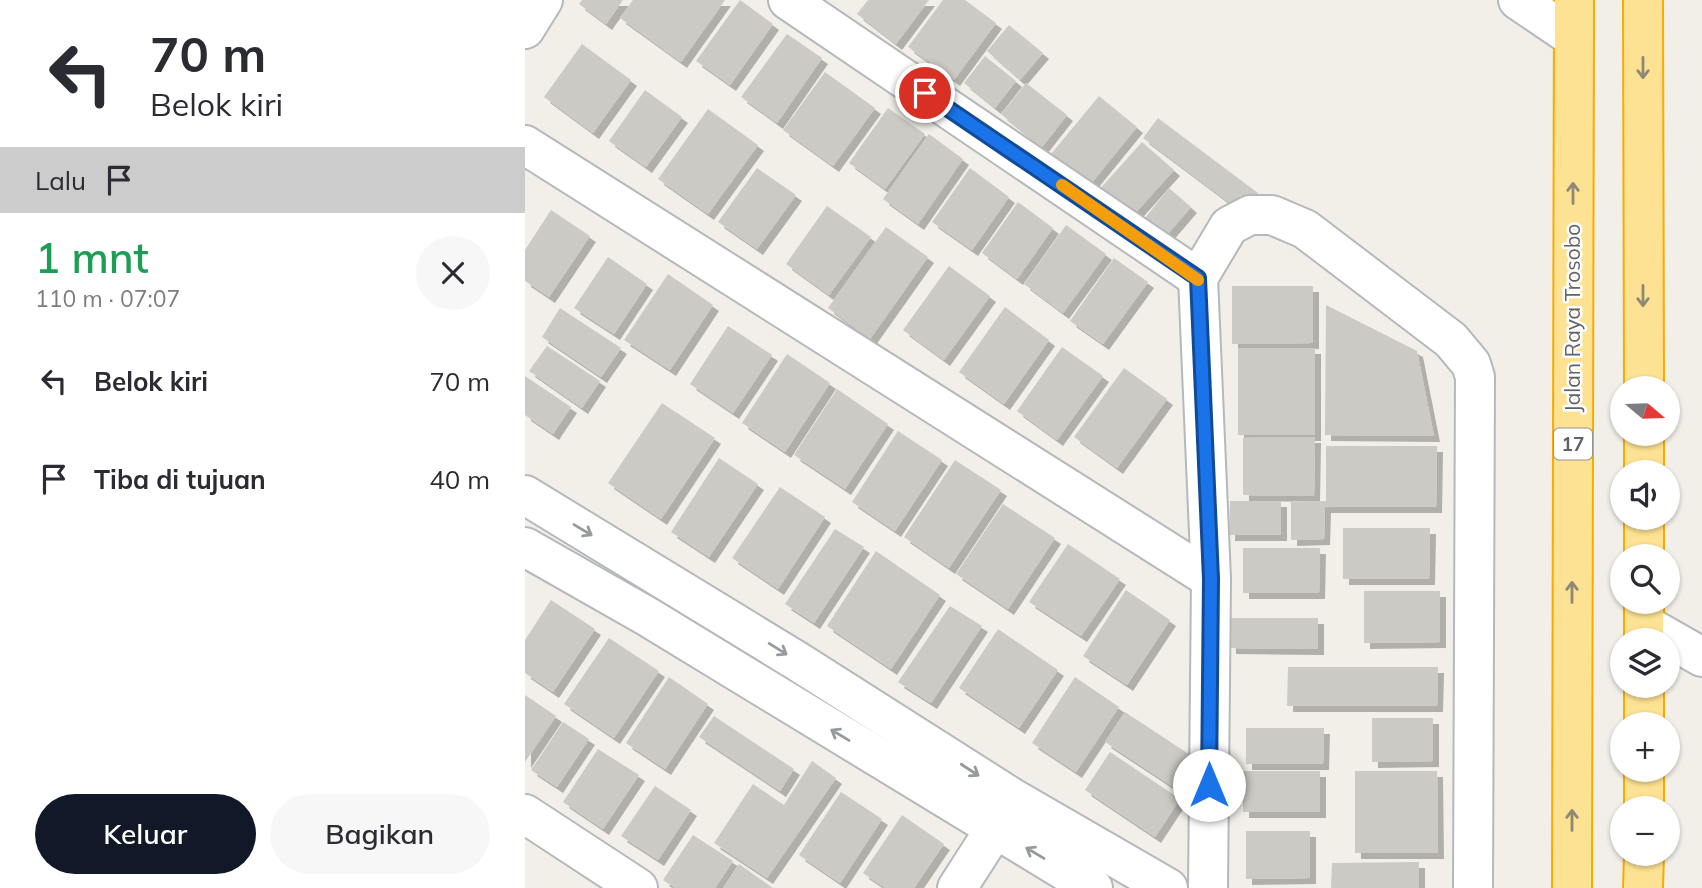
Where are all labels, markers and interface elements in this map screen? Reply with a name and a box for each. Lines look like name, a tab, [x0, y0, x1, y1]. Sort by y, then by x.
text: 70 m	[150, 23, 266, 84]
icon: left	[35, 28, 126, 119]
one-way arrow	[1636, 56, 1650, 79]
pin	[895, 63, 955, 123]
icon: arrive	[906, 74, 944, 112]
text: Belok kiri	[150, 84, 283, 124]
icon: arrive	[100, 161, 138, 199]
text: Lalu	[35, 164, 86, 197]
one-way arrow	[1566, 182, 1580, 205]
street label: Jalan Raya Trosobo	[1559, 224, 1585, 412]
text: 1 mnt	[35, 231, 149, 284]
button: close	[416, 236, 490, 310]
text: 110 m · 07:07	[35, 284, 180, 313]
one-way arrow	[1636, 284, 1650, 307]
icon: left	[35, 362, 73, 400]
text: Belok kiri	[94, 365, 208, 398]
text: 70 m	[429, 365, 490, 398]
north arrow	[1610, 376, 1680, 446]
map controls	[1610, 376, 1680, 866]
road number: 17	[1554, 428, 1592, 460]
icon: arrive	[35, 460, 73, 498]
button: sound	[1610, 460, 1680, 530]
text: Tiba di tujuan	[94, 463, 266, 496]
text: 40 m	[429, 463, 490, 496]
one-way arrow	[573, 524, 593, 538]
button: search	[1610, 544, 1680, 614]
one-way arrow	[1565, 581, 1579, 604]
button: layers	[1610, 628, 1680, 698]
one-way arrow	[767, 642, 787, 656]
button: +	[1610, 712, 1680, 782]
one-way arrow	[831, 727, 851, 741]
position arrow	[1172, 748, 1246, 822]
one-way arrow	[960, 763, 979, 778]
button: Keluar	[35, 794, 256, 874]
button: Bagikan	[270, 794, 490, 874]
button: −	[1610, 796, 1680, 866]
one-way arrow	[1565, 809, 1579, 832]
one-way arrow	[1025, 845, 1045, 859]

